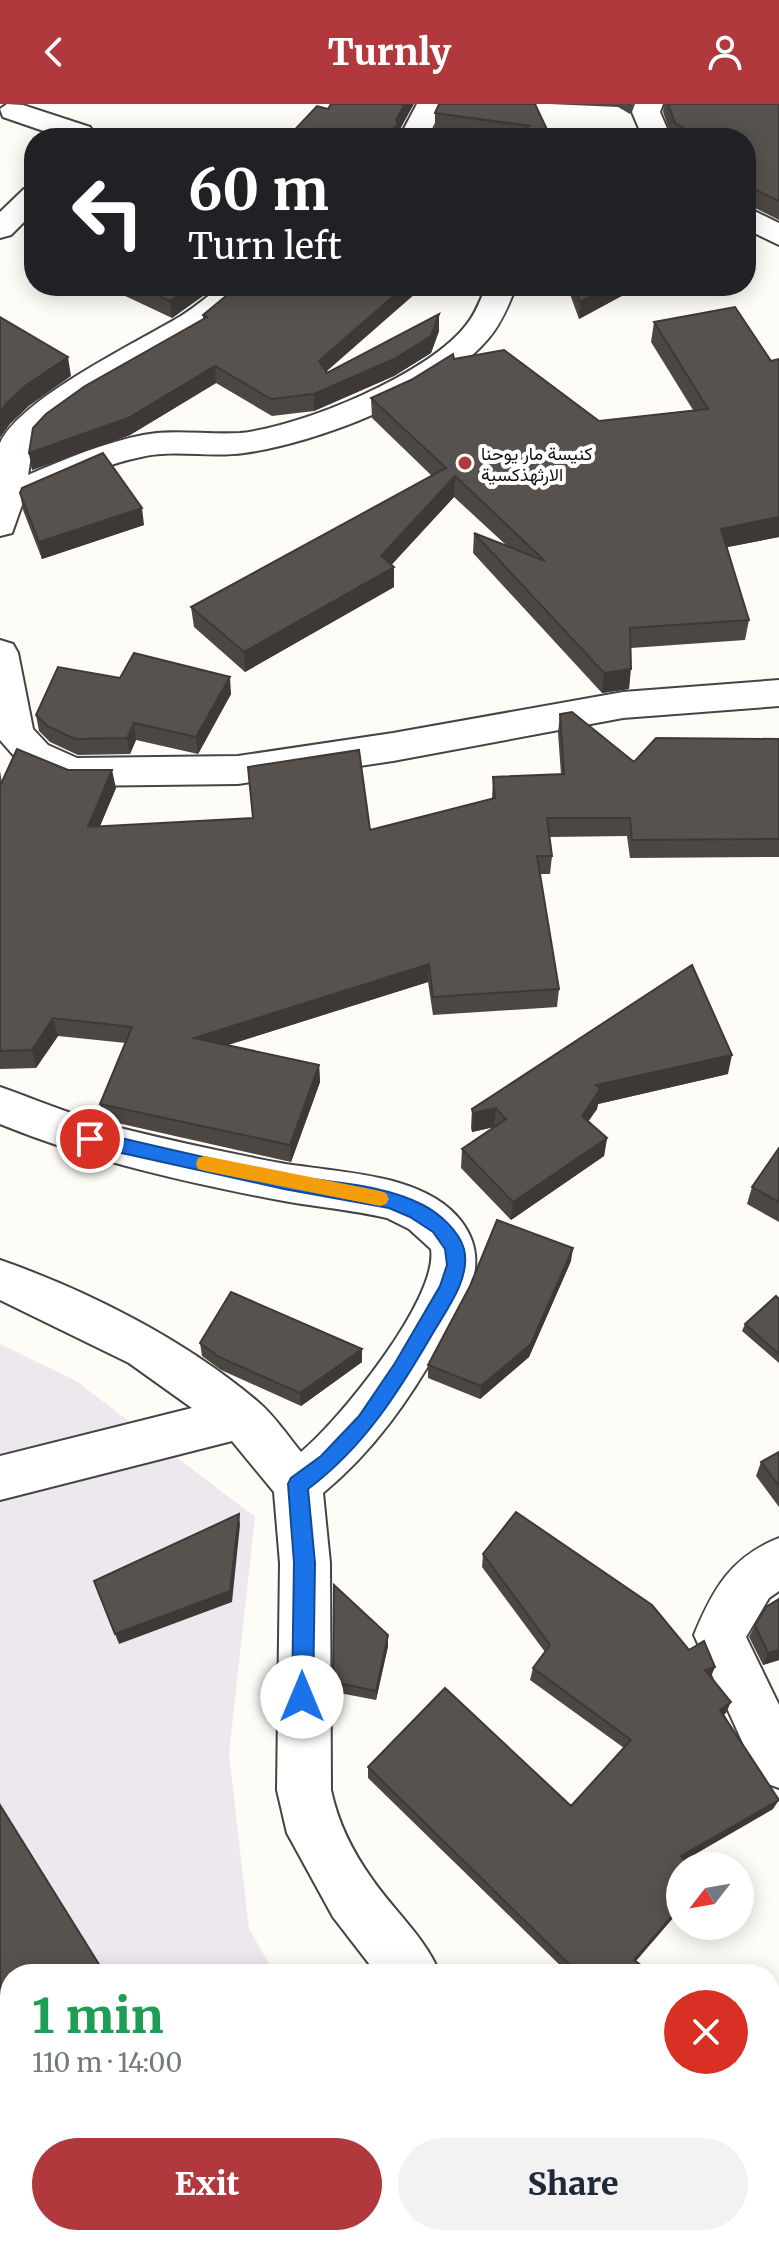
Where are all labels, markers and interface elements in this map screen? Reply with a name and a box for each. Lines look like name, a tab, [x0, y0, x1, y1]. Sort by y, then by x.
icon: back	[32, 30, 76, 74]
text: Turnly	[328, 30, 451, 75]
icon: person	[703, 30, 747, 74]
text: 60 m	[188, 155, 329, 225]
icon: left	[56, 160, 160, 264]
text: Turn left	[188, 224, 342, 269]
place label: كنيسة مار يوحنا الارثهذكسية	[481, 442, 593, 486]
marker: كنيسة مار يوحنا الارثهذكسية	[456, 454, 474, 472]
pin	[56, 1105, 124, 1173]
icon: arrive	[68, 1117, 112, 1161]
position arrow	[260, 1655, 344, 1739]
north arrow	[666, 1852, 754, 1940]
map controls	[666, 1852, 754, 1940]
text: 1 min	[32, 1986, 164, 2046]
button: close	[664, 1990, 748, 2074]
text: 110 m · 14:00	[32, 2046, 182, 2079]
button: Exit	[32, 2138, 382, 2230]
button: Share	[398, 2138, 748, 2230]

